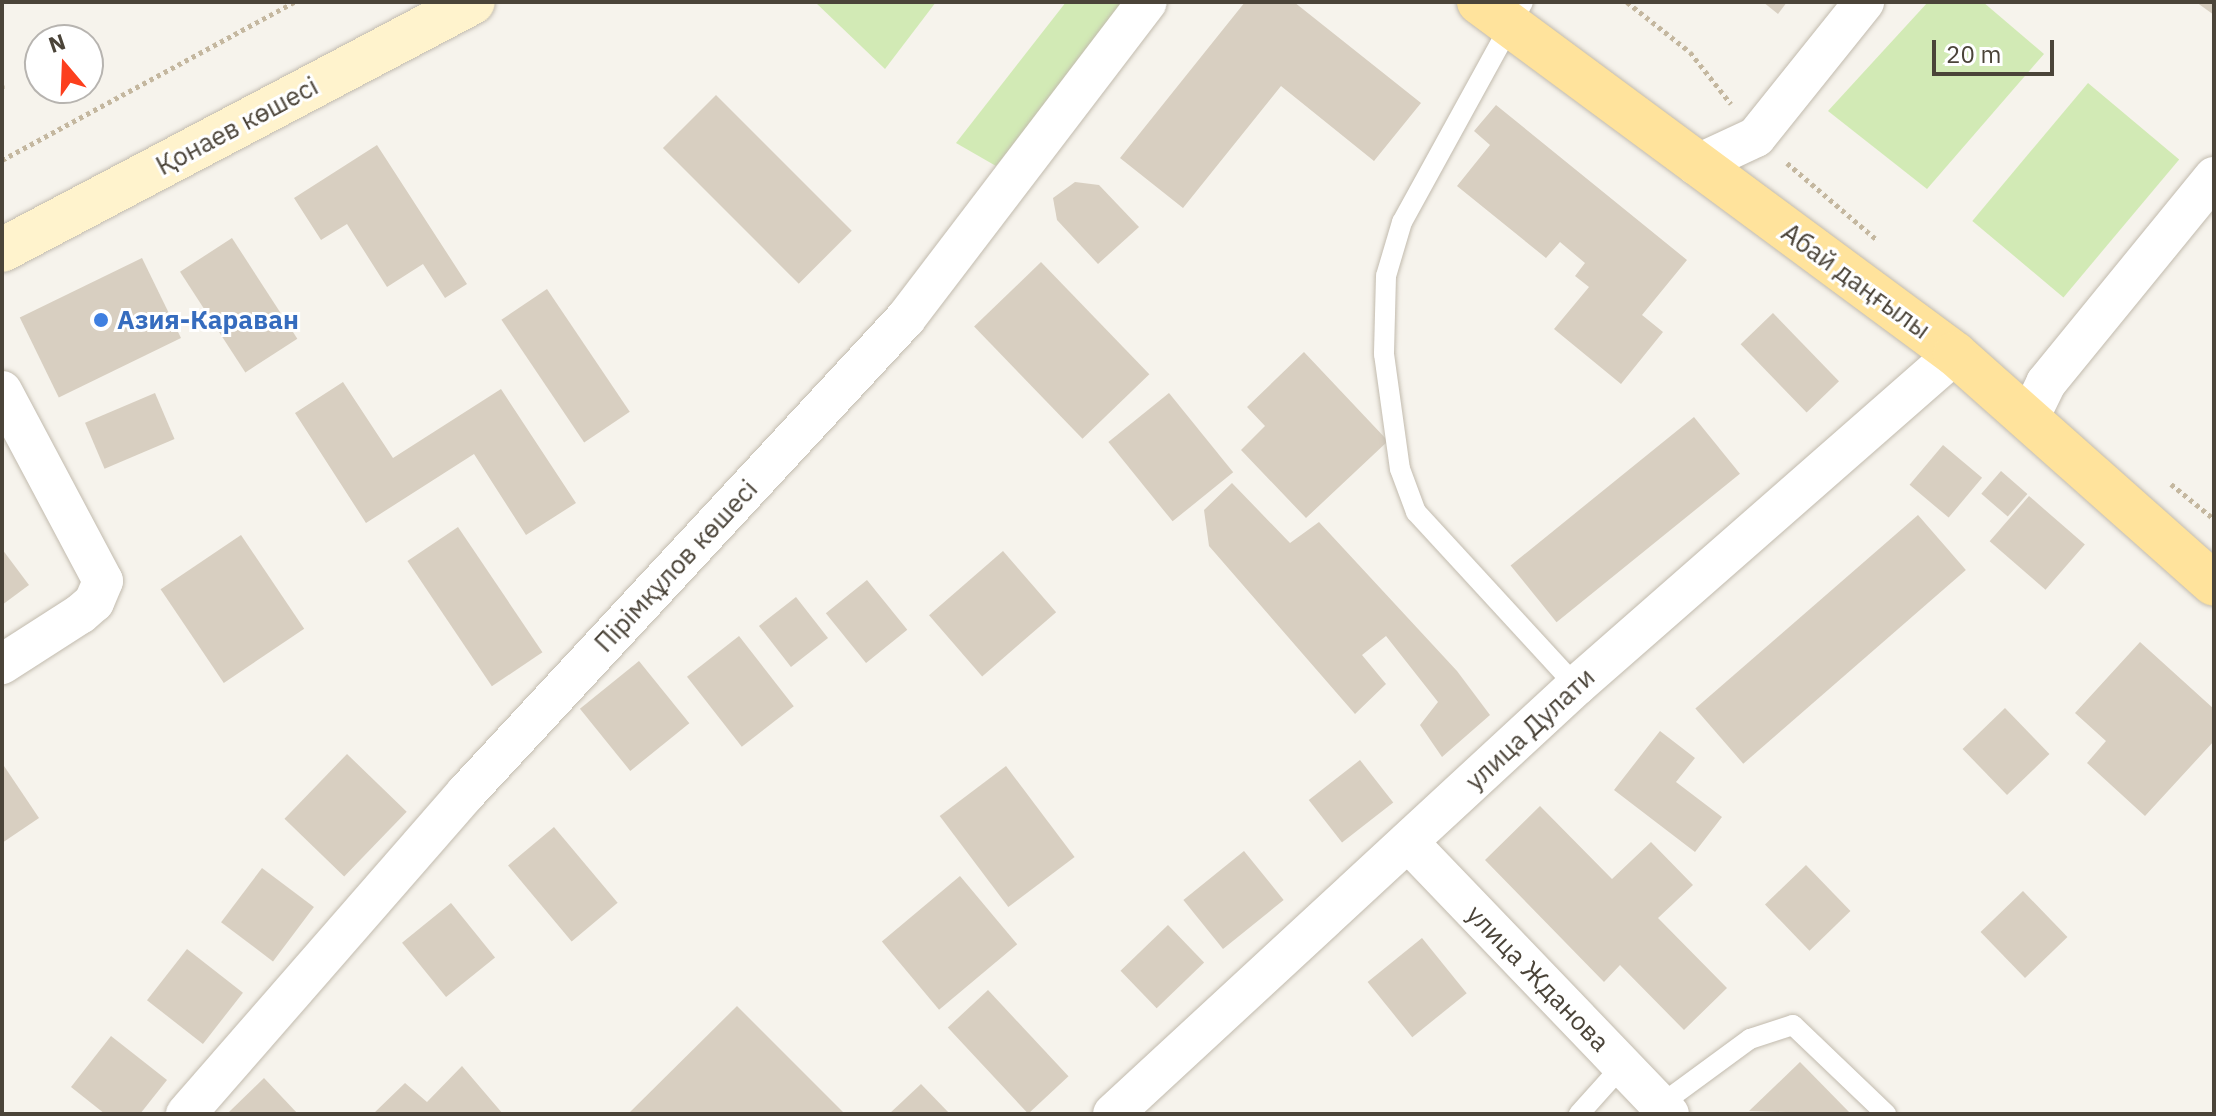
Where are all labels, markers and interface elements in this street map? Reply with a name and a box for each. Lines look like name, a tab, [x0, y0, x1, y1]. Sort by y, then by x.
north arrow	[24, 24, 104, 104]
scale bar	[1936, 24, 2058, 74]
text: N	[44, 26, 69, 59]
text: 20 m	[1946, 38, 2001, 70]
street label: Қонаев көшесі	[151, 70, 323, 182]
street label: Абай даңғылы	[1776, 217, 1936, 345]
place label: Азия-Караван	[117, 304, 299, 336]
marker: Азия-Караван	[92, 311, 110, 329]
street label: Пірімқұлов көшесі	[588, 473, 764, 659]
street label: улица Дулати	[1459, 661, 1601, 797]
street label: улица Жданова	[1460, 898, 1616, 1058]

